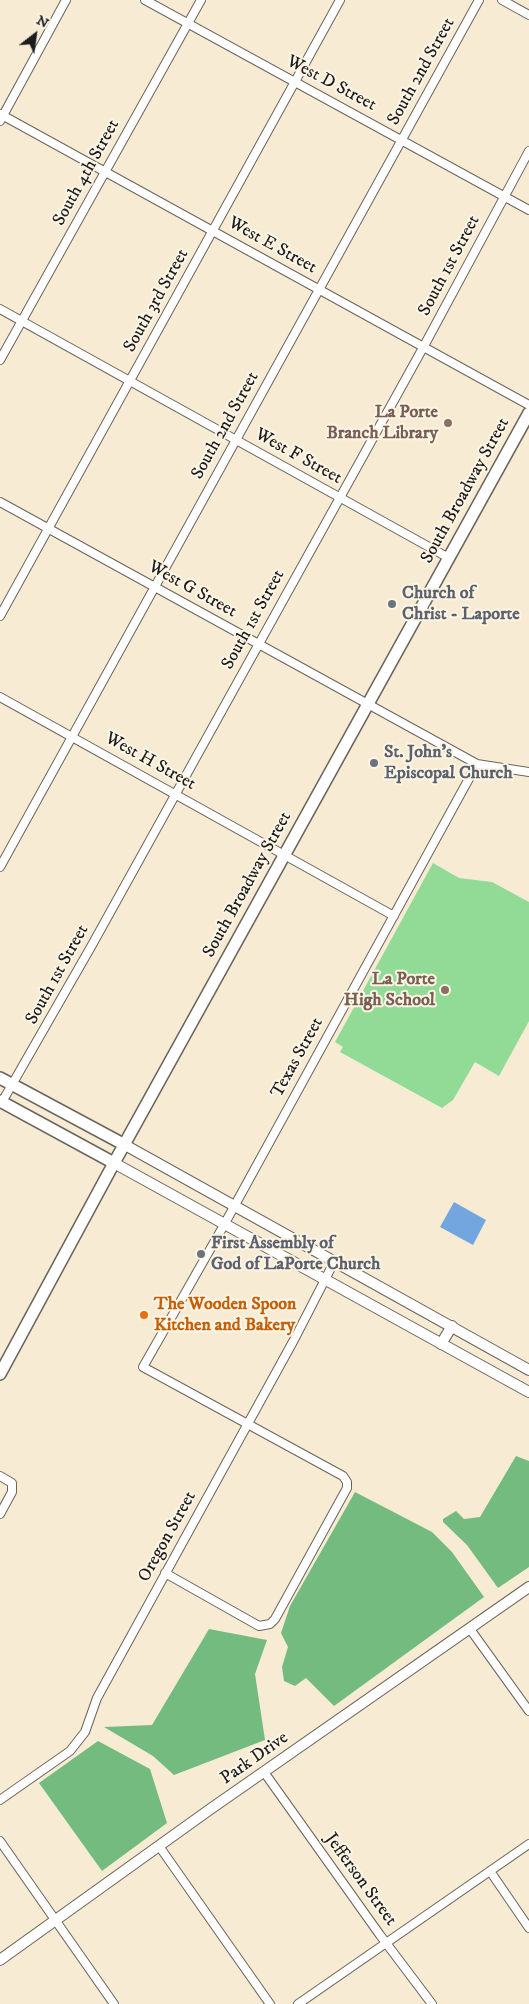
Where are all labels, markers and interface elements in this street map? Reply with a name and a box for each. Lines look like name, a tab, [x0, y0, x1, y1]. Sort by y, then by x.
north arrow	[10, 10, 60, 60]
text: N	[33, 11, 52, 33]
street label: South 2nd Street	[384, 14, 460, 130]
street label: West D Street	[282, 51, 380, 117]
street label: South 4th Street	[49, 116, 125, 230]
street label: South 1st Street	[414, 212, 486, 320]
street label: West E Street	[224, 213, 320, 279]
street label: South 3rd Street	[120, 246, 194, 356]
street label: South 2nd Street	[188, 368, 264, 484]
place label: La Porte Branch Library	[326, 402, 438, 444]
street label: South Broadway Street	[417, 414, 515, 568]
marker: La Porte Branch Library	[442, 417, 454, 429]
street label: West F Street	[251, 424, 345, 490]
street label: West G Street	[144, 557, 240, 623]
street label: South 1st Street	[218, 566, 290, 674]
place label: Church of Christ - Laporte	[402, 583, 520, 626]
marker: Church of Christ - Laporte	[386, 598, 398, 610]
street label: West H Street	[101, 728, 199, 796]
place label: St. John's Episcopal Church	[384, 742, 513, 784]
marker: St. John's Episcopal Church	[368, 757, 380, 769]
street label: South Broadway Street	[199, 808, 297, 962]
street label: South 1st Street	[22, 921, 94, 1029]
place label: La Porte High School	[344, 969, 435, 1012]
marker: La Porte High School	[439, 984, 451, 996]
street label: Texas Street	[267, 1014, 329, 1102]
place label: First Assembly of God of LaPorte Church	[211, 1233, 380, 1276]
marker: First Assembly of God of LaPorte Church	[195, 1248, 207, 1260]
place label: The Wooden Spoon Kitchen and Bakery	[154, 1294, 297, 1336]
marker: The Wooden Spoon Kitchen and Bakery	[138, 1309, 150, 1321]
street label: Oregon Street	[134, 1488, 202, 1586]
street label: Park Drive	[217, 1728, 293, 1790]
street label: Jefferson Street	[319, 1830, 401, 1930]

